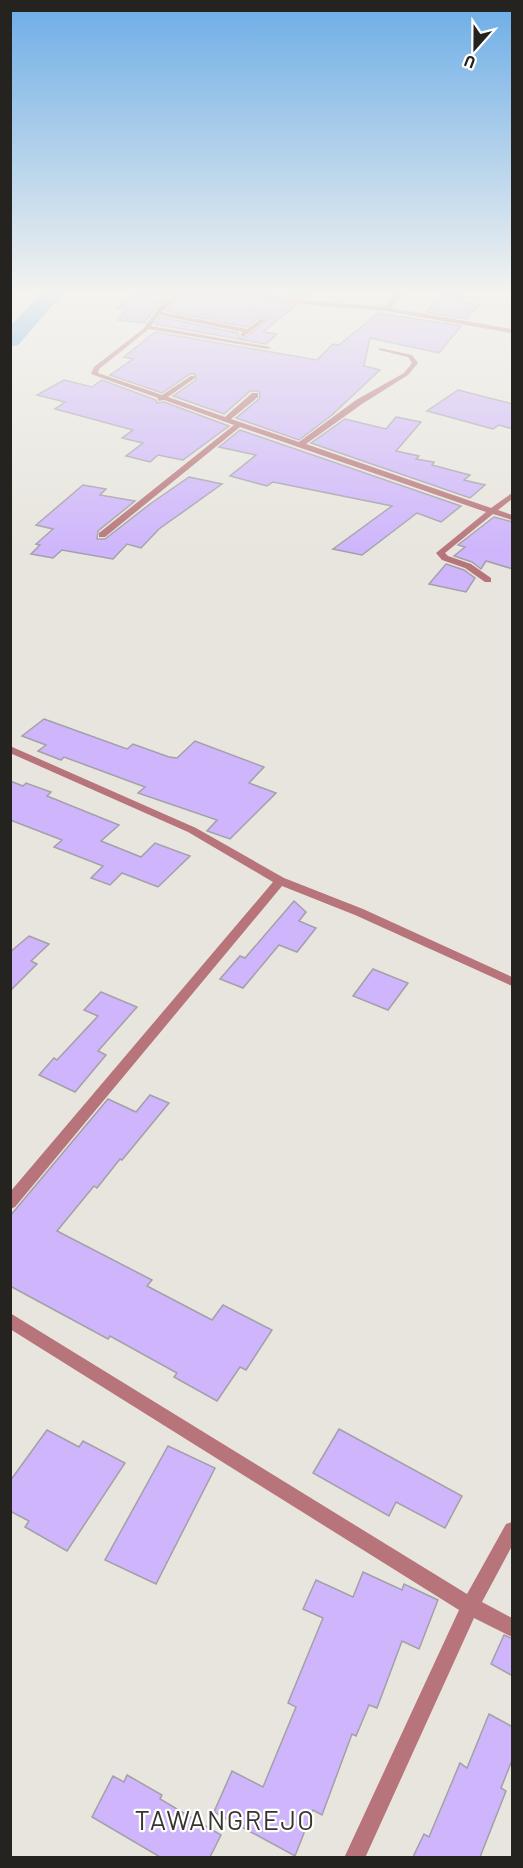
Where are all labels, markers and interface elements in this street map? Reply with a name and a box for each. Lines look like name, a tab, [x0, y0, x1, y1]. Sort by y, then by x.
north arrow	[445, 18, 505, 78]
text: U	[461, 52, 478, 73]
district label: TAWANGREJO	[134, 1803, 316, 1835]

